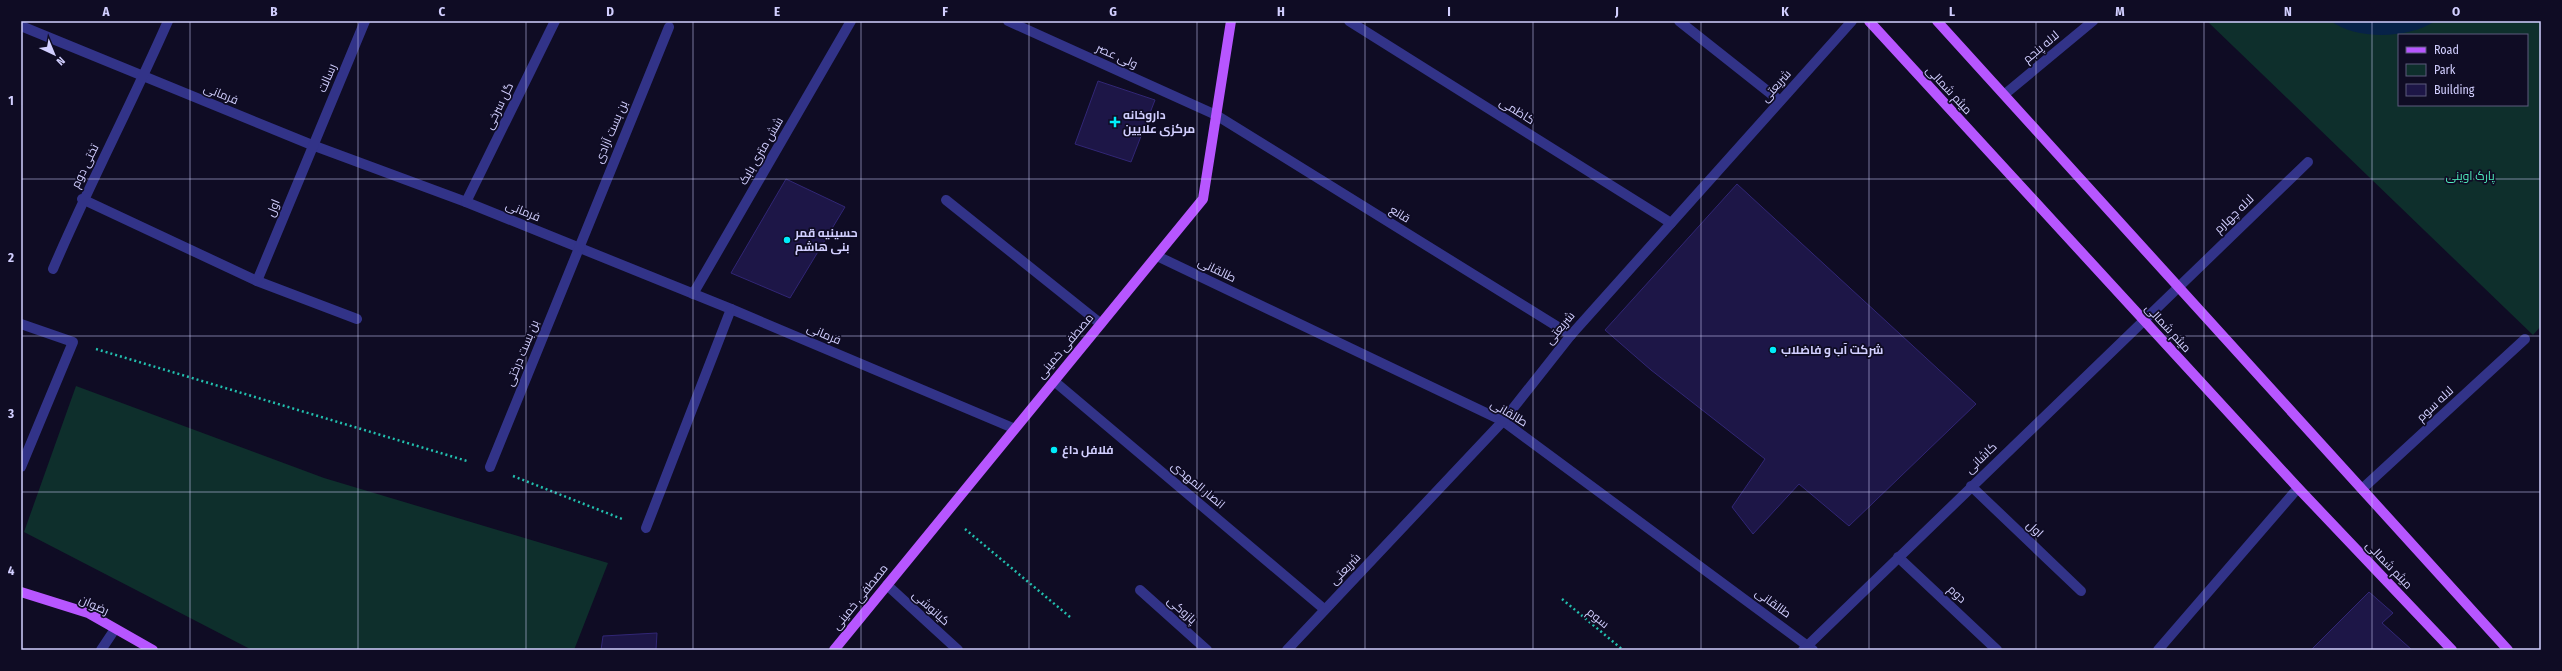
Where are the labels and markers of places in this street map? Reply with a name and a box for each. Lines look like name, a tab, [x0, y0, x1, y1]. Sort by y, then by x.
place label: داروخانه مرکزی علایین	[1123, 108, 1195, 137]
marker: داروخانه مرکزی علایین	[1110, 117, 1120, 127]
place label: حسینیه قمر بنی هاشم	[794, 226, 858, 255]
marker: حسینیه قمر بنی هاشم	[782, 235, 792, 245]
place label: شرکت آب و فاضلاب	[1781, 343, 1883, 358]
marker: شرکت آب و فاضلاب	[1768, 345, 1778, 355]
place label: فلافل داغ	[1062, 443, 1114, 459]
marker: فلافل داغ	[1049, 445, 1059, 455]

